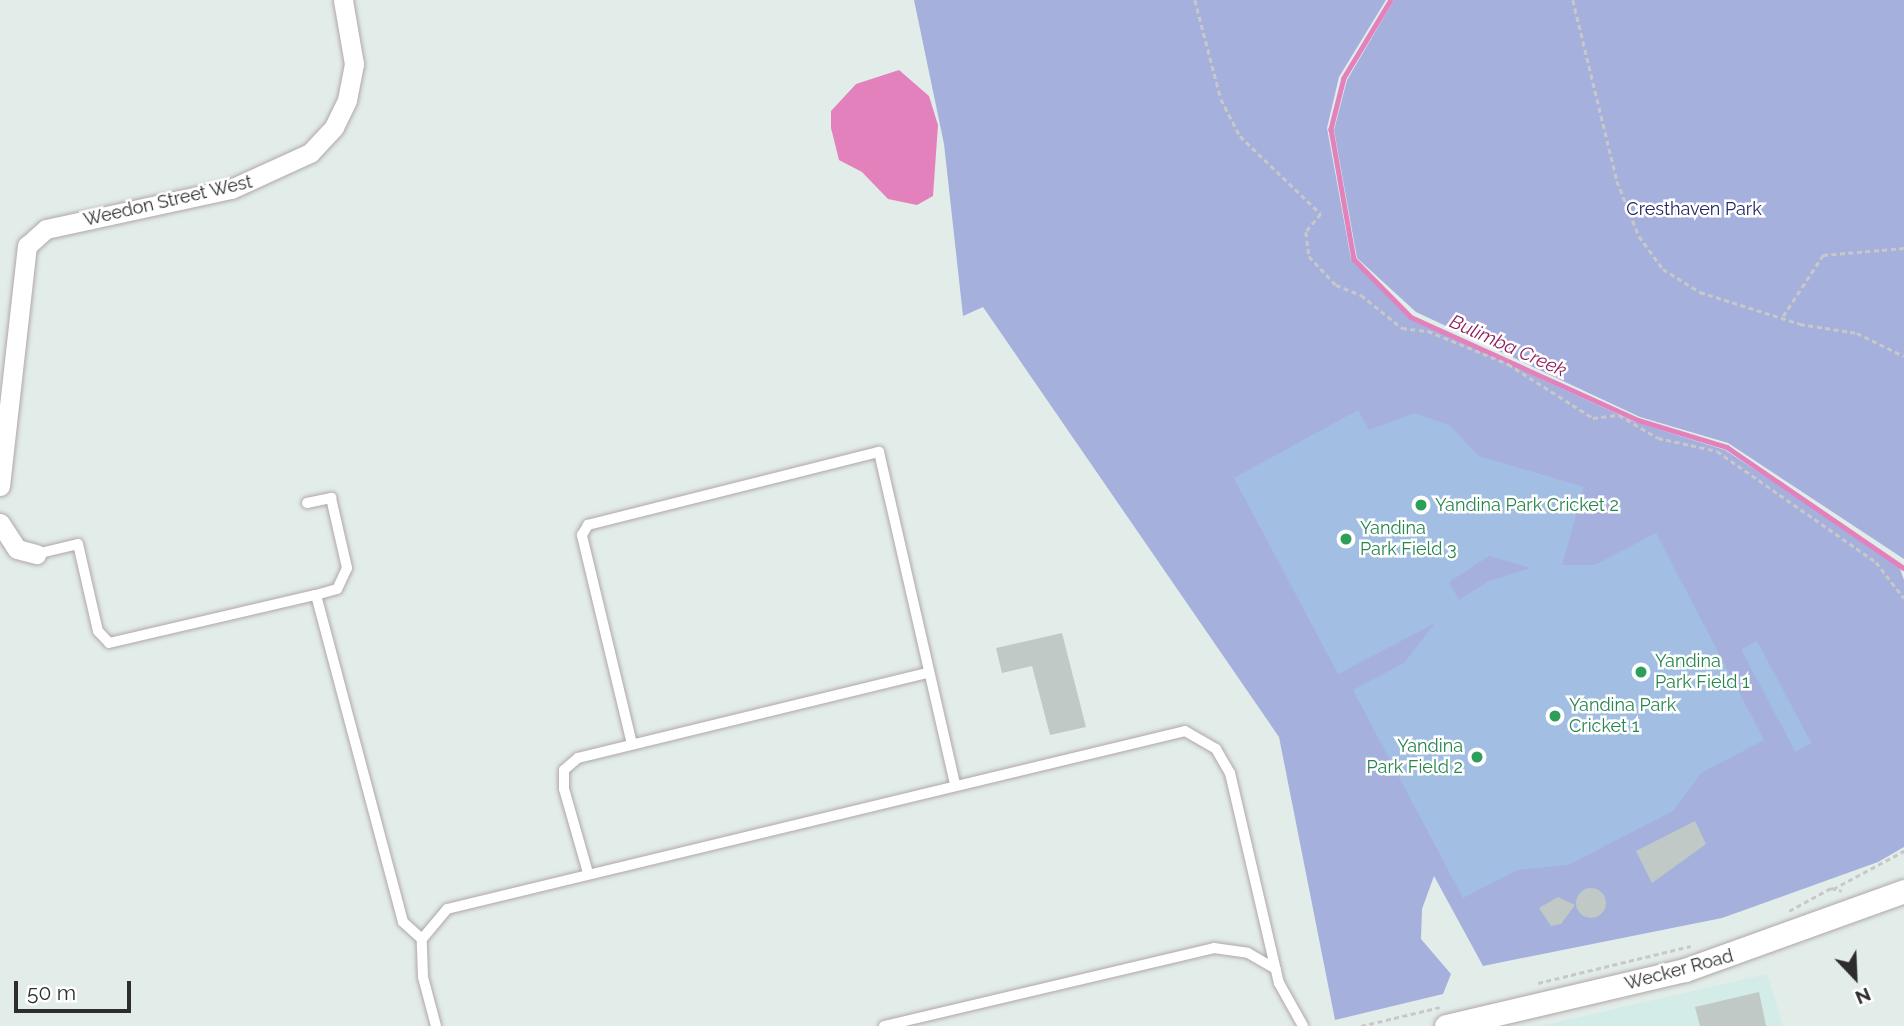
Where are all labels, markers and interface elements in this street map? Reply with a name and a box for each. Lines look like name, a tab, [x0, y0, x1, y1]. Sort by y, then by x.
street label: Weedon Street West	[81, 171, 255, 231]
park label: Cresthaven Park	[1626, 198, 1762, 220]
water label: Bulimba Creek	[1446, 310, 1570, 382]
place label: Yandina Park Cricket 2	[1435, 494, 1619, 516]
marker: Yandina Park Cricket 2	[1413, 497, 1429, 513]
place label: Yandina Park Field 3	[1360, 518, 1457, 560]
marker: Yandina Park Field 3	[1338, 531, 1354, 547]
place label: Yandina Park Field 1	[1655, 651, 1750, 694]
marker: Yandina Park Field 1	[1633, 664, 1649, 680]
place label: Yandina Park Cricket 1	[1569, 695, 1676, 738]
marker: Yandina Park Cricket 1	[1547, 708, 1563, 724]
place label: Yandina Park Field 2	[1366, 736, 1463, 778]
marker: Yandina Park Field 2	[1469, 749, 1485, 765]
north arrow	[1820, 942, 1890, 1012]
street label: Wecker Road	[1622, 945, 1736, 995]
scale bar	[18, 967, 135, 1011]
text: 50 m	[27, 980, 76, 1005]
text: N	[1852, 983, 1874, 1009]

